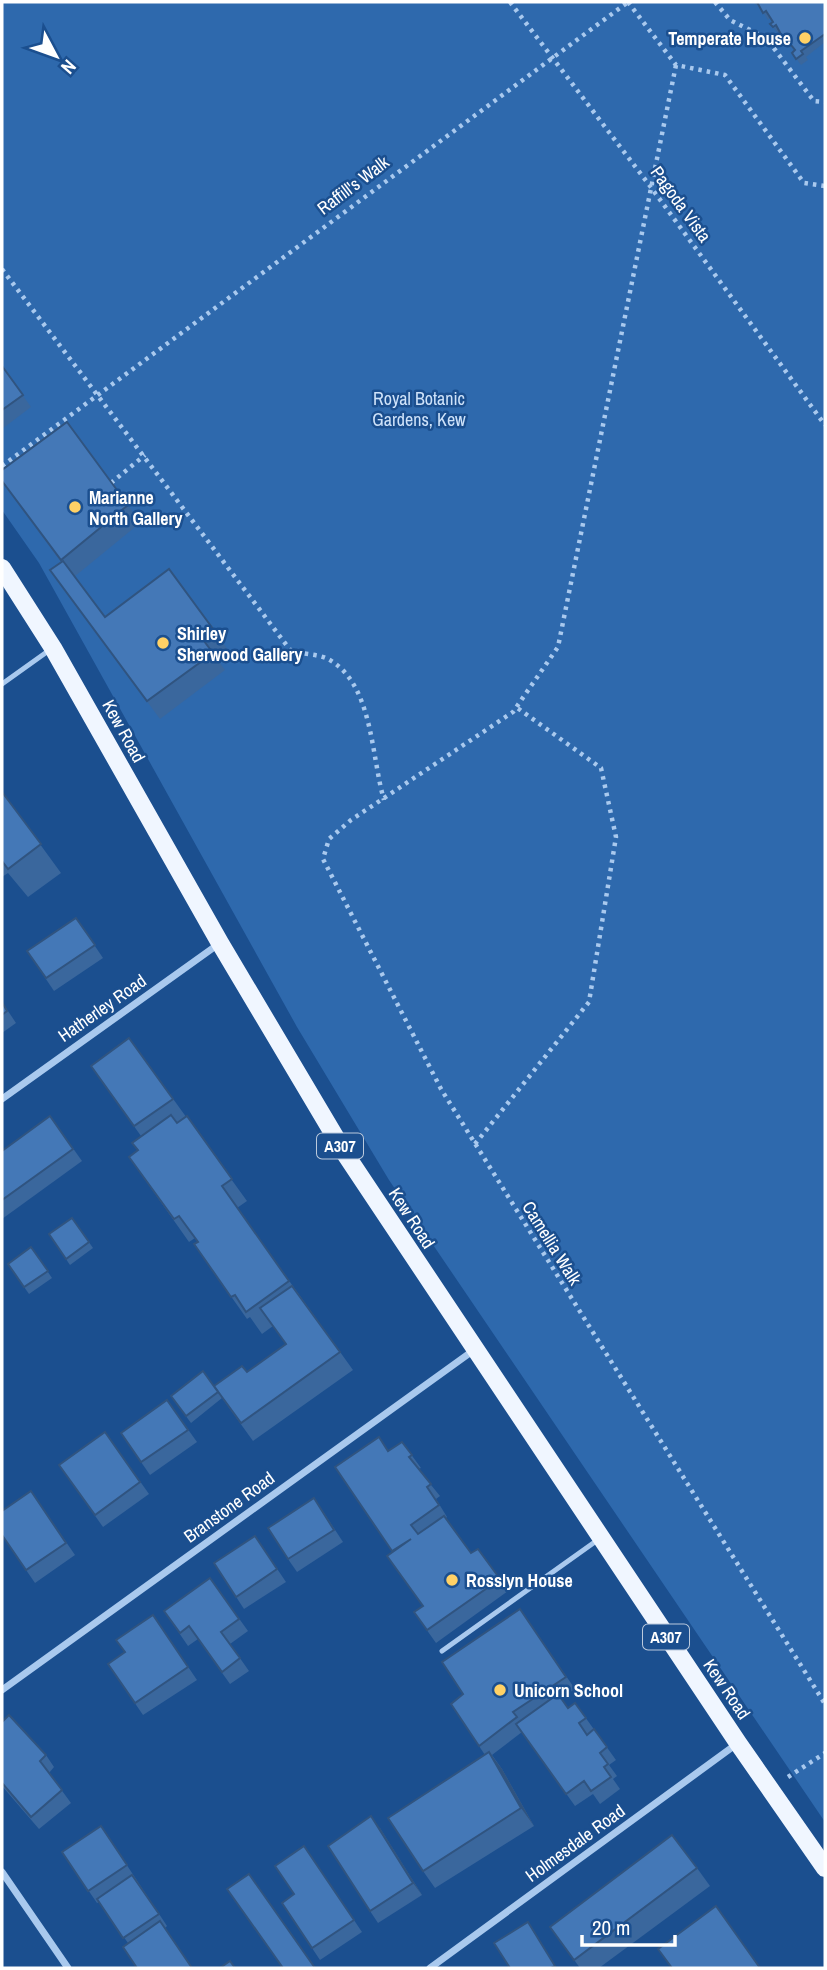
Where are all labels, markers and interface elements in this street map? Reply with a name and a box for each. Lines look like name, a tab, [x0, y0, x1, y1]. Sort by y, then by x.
north arrow	[21, 21, 91, 91]
place label: Temperate House	[668, 26, 791, 51]
marker: Temperate House	[797, 30, 813, 46]
text: N	[55, 54, 82, 80]
street label: Raffill's Walk	[312, 149, 395, 220]
street label: Pagoda Vista	[645, 161, 717, 247]
park label: Royal Botanic Gardens, Kew	[372, 386, 466, 432]
place label: Marianne North Gallery	[89, 485, 183, 531]
marker: Marianne North Gallery	[67, 499, 83, 515]
place label: Shirley Sherwood Gallery	[177, 621, 303, 667]
marker: Shirley Sherwood Gallery	[155, 635, 171, 651]
street label: Kew Road	[97, 695, 151, 767]
street label: Hatherley Road	[53, 968, 151, 1048]
road number: A307	[317, 1134, 363, 1158]
street label: Kew Road	[383, 1183, 441, 1253]
street label: Camellia Walk	[516, 1196, 588, 1290]
street label: Branstone Road	[179, 1466, 279, 1548]
place label: Rosslyn House	[466, 1568, 573, 1593]
marker: Rosslyn House	[444, 1572, 460, 1588]
road number: A307	[643, 1624, 689, 1650]
street label: Kew Road	[698, 1654, 756, 1724]
place label: Unicorn School	[514, 1678, 623, 1703]
marker: Unicorn School	[492, 1682, 508, 1698]
street label: Holmesdale Road	[520, 1798, 630, 1888]
scale bar	[582, 1904, 675, 1948]
text: 20 m	[592, 1913, 630, 1942]

